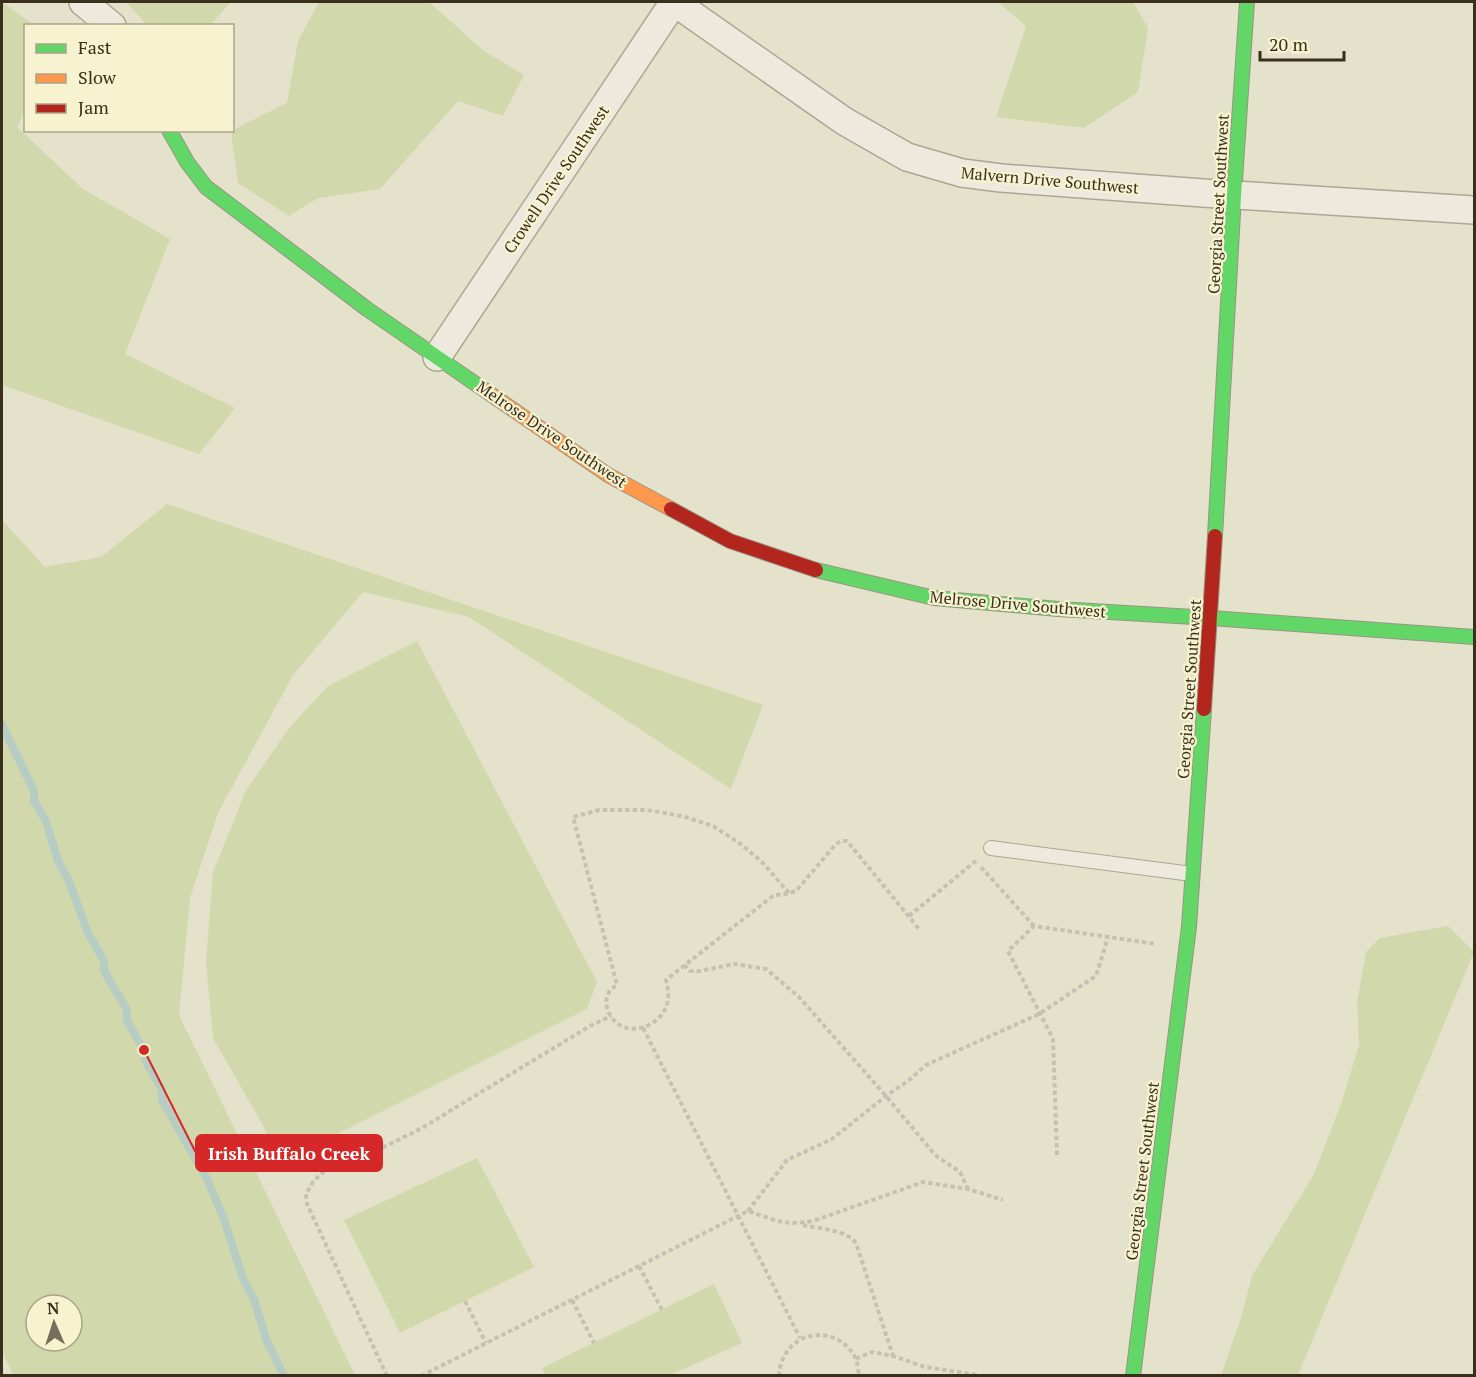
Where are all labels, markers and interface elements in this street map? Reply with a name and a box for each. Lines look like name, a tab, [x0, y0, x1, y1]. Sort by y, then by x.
legend	[24, 24, 234, 132]
scale bar	[1260, 24, 1344, 62]
text: 20 m	[1269, 32, 1309, 56]
text: Fast	[78, 35, 112, 59]
text: Slow	[78, 65, 117, 89]
text: Jam	[78, 95, 109, 119]
street label: Crowell Drive Southwest	[498, 100, 614, 257]
street label: Georgia Street Southwest	[1202, 113, 1234, 295]
street label: Malvern Drive Southwest	[960, 161, 1140, 199]
street label: Melrose Drive Southwest	[472, 375, 632, 493]
street label: Melrose Drive Southwest	[929, 585, 1107, 623]
street label: Georgia Street Southwest	[1172, 598, 1206, 780]
street label: Georgia Street Southwest	[1120, 1080, 1164, 1262]
callout: Irish Buffalo Creek	[196, 1135, 382, 1171]
text: Irish Buffalo Creek	[208, 1141, 371, 1165]
north arrow	[24, 1293, 84, 1353]
text: N	[47, 1297, 60, 1319]

